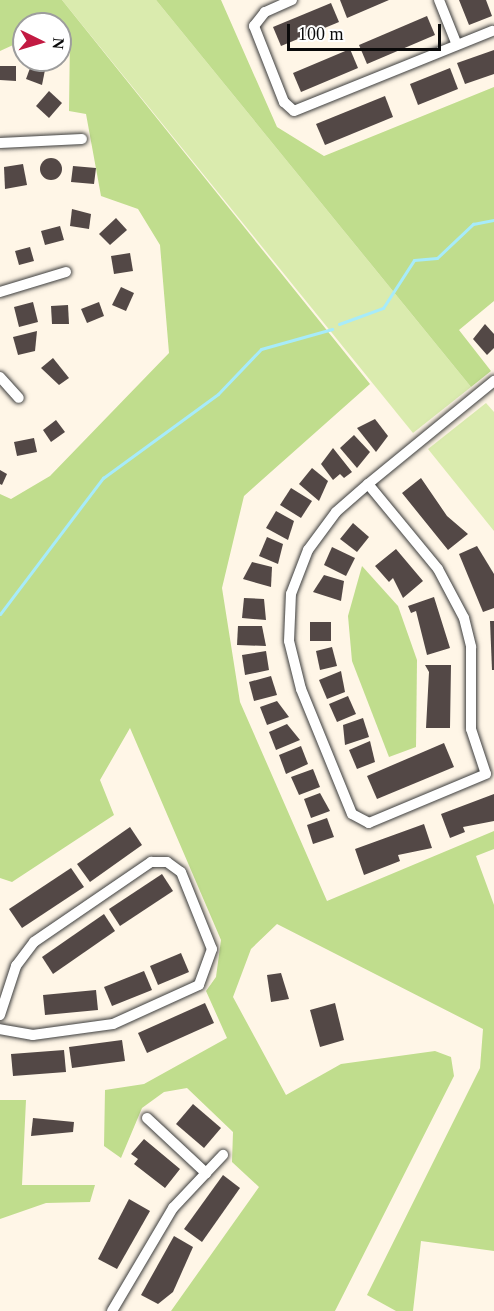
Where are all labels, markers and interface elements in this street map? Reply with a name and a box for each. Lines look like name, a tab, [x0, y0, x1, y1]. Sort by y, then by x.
north arrow	[12, 12, 72, 72]
scale bar	[290, 12, 444, 50]
text: 100 m	[298, 24, 344, 44]
text: N	[49, 37, 67, 50]

